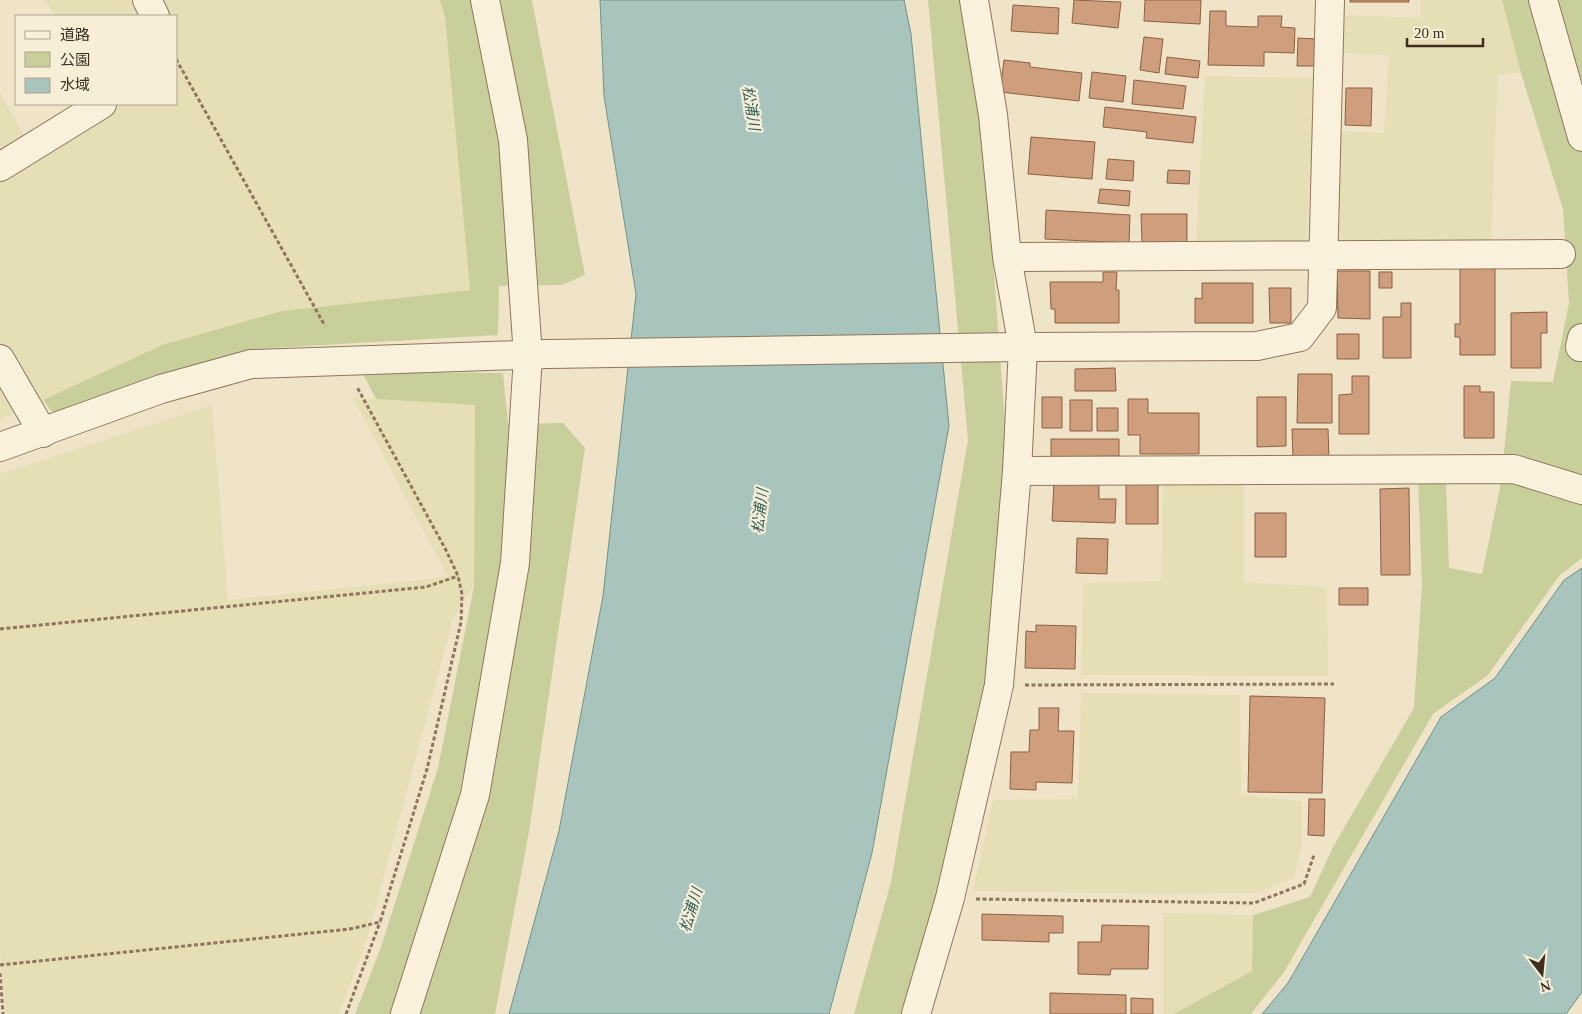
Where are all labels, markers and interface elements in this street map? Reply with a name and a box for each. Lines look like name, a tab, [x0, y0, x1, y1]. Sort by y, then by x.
legend	[15, 15, 178, 105]
scale bar	[1407, 15, 1483, 47]
text: 20 m	[1414, 25, 1445, 41]
text: 道路	[60, 27, 90, 43]
text: 公園	[60, 52, 90, 68]
text: 水域	[60, 77, 90, 93]
water label: 松浦川	[740, 85, 763, 133]
water label: 松浦川	[749, 486, 771, 534]
water label: 松浦川	[677, 884, 706, 934]
north arrow	[1517, 949, 1567, 999]
text: N	[1539, 977, 1552, 995]

